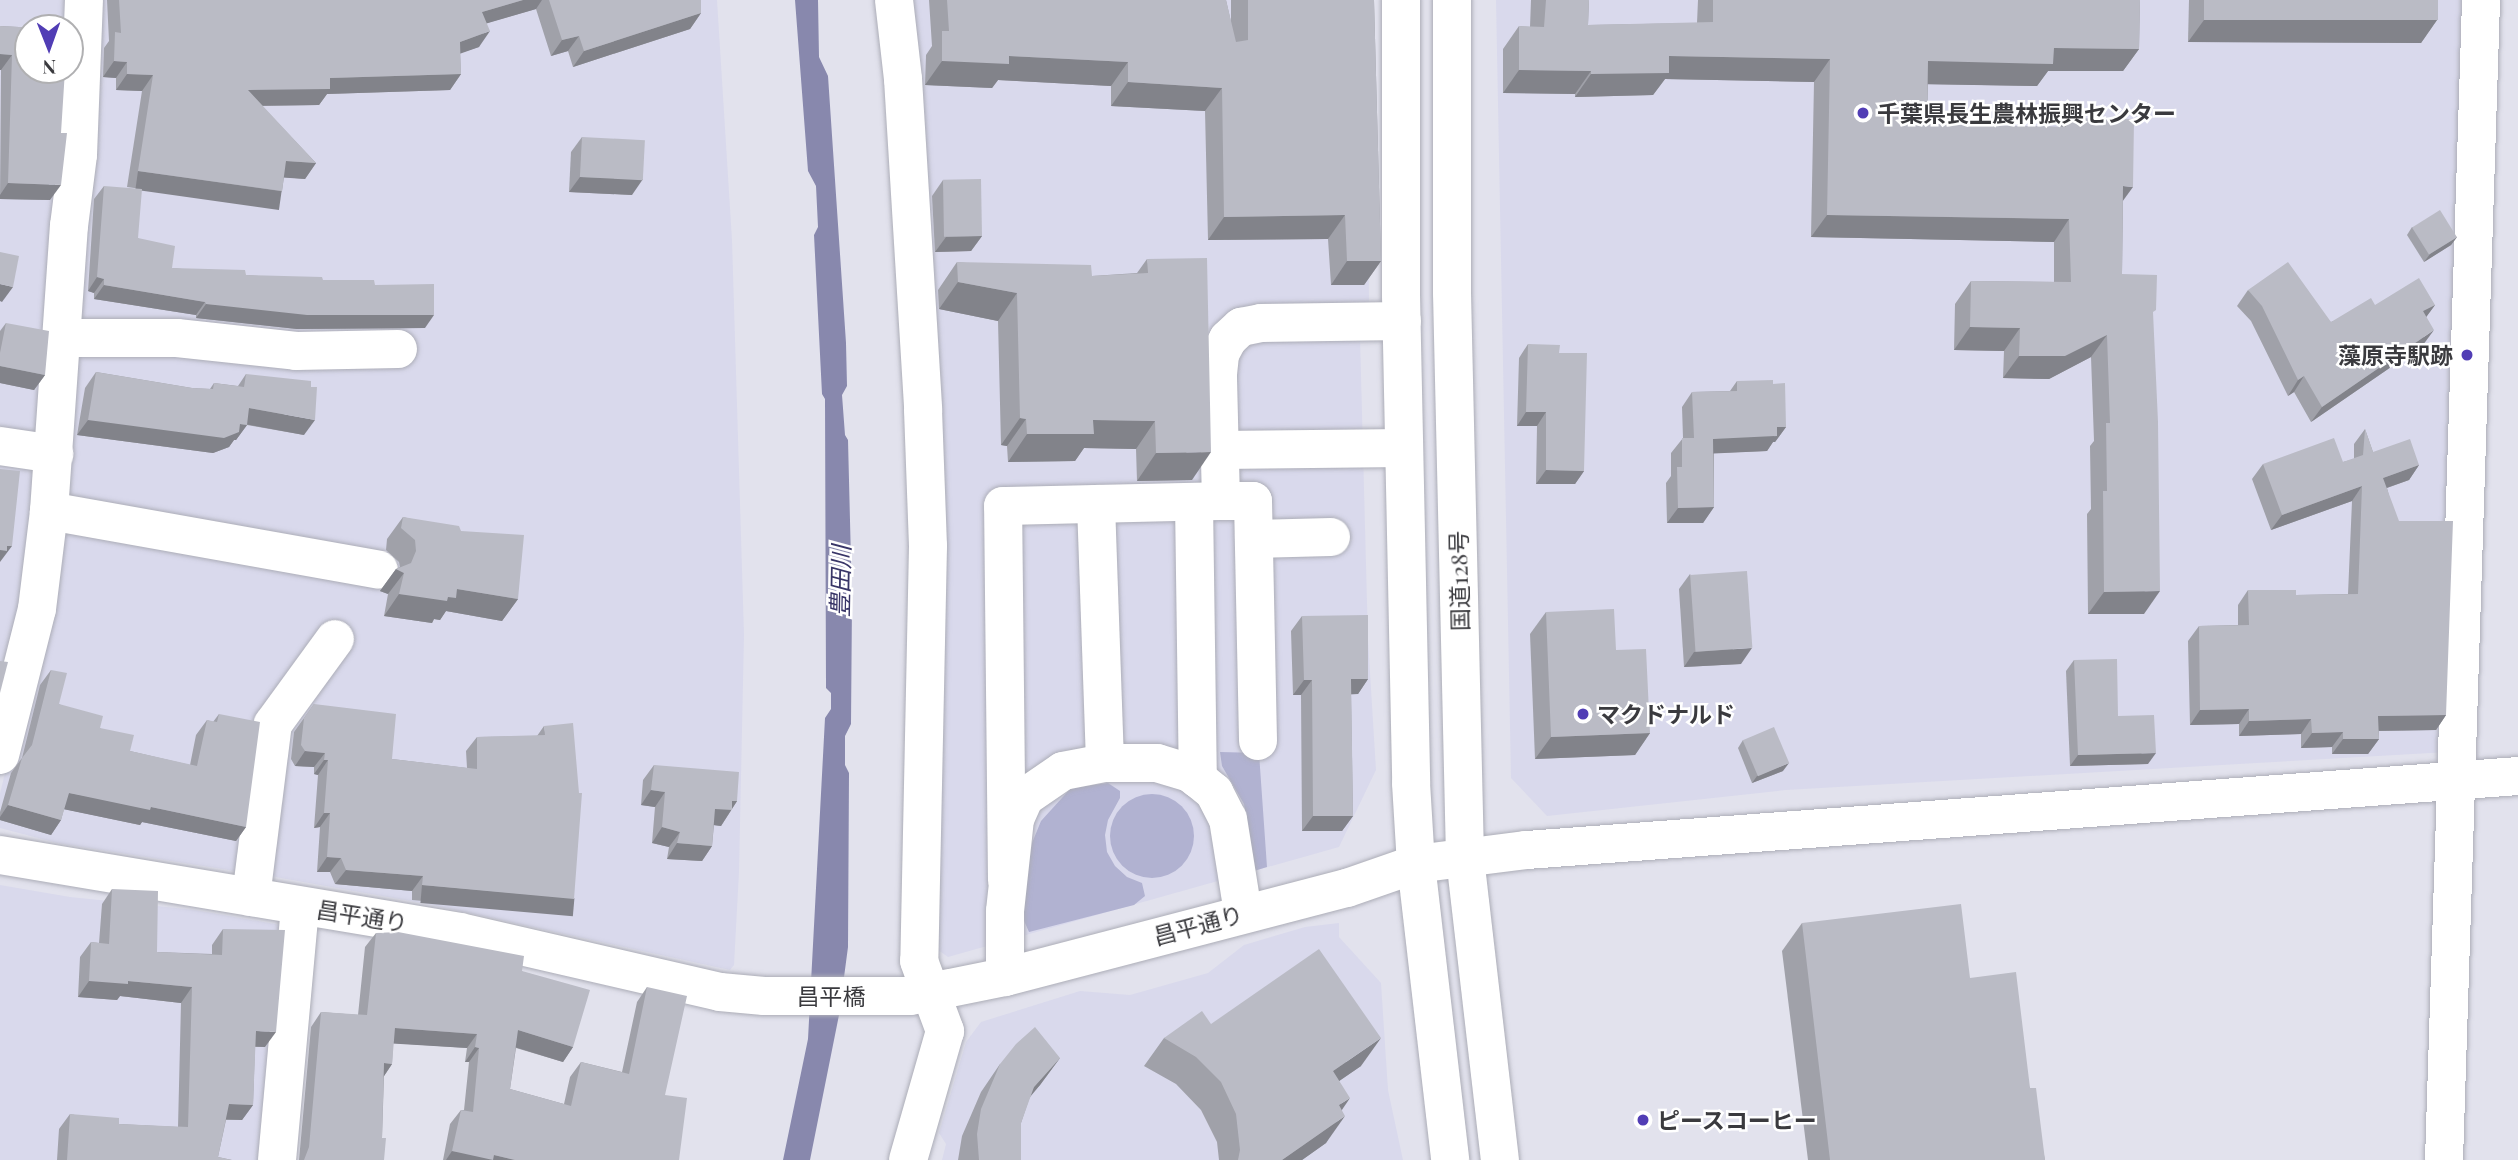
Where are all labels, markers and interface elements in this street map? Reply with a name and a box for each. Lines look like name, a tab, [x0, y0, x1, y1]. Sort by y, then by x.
north arrow	[14, 14, 84, 84]
text: N	[42, 55, 56, 81]
place label: 千葉県長生農林振興センター	[1877, 99, 2176, 127]
marker: 千葉県長生農林振興センター	[1855, 105, 1871, 121]
place label: 藻原寺駅跡	[2338, 341, 2453, 369]
marker: 藻原寺駅跡	[2459, 347, 2475, 363]
street label: 国道128号	[1444, 531, 1474, 631]
water label: 豊田川	[825, 545, 855, 617]
place label: マクドナルド	[1597, 700, 1735, 728]
marker: マクドナルド	[1575, 706, 1591, 722]
street label: 昌平通り	[314, 895, 410, 937]
street label: 昌平通り	[1150, 900, 1246, 950]
street label: 昌平橋	[797, 982, 865, 1010]
place label: ピースコーヒー	[1657, 1106, 1818, 1134]
marker: ピースコーヒー	[1635, 1112, 1651, 1128]

